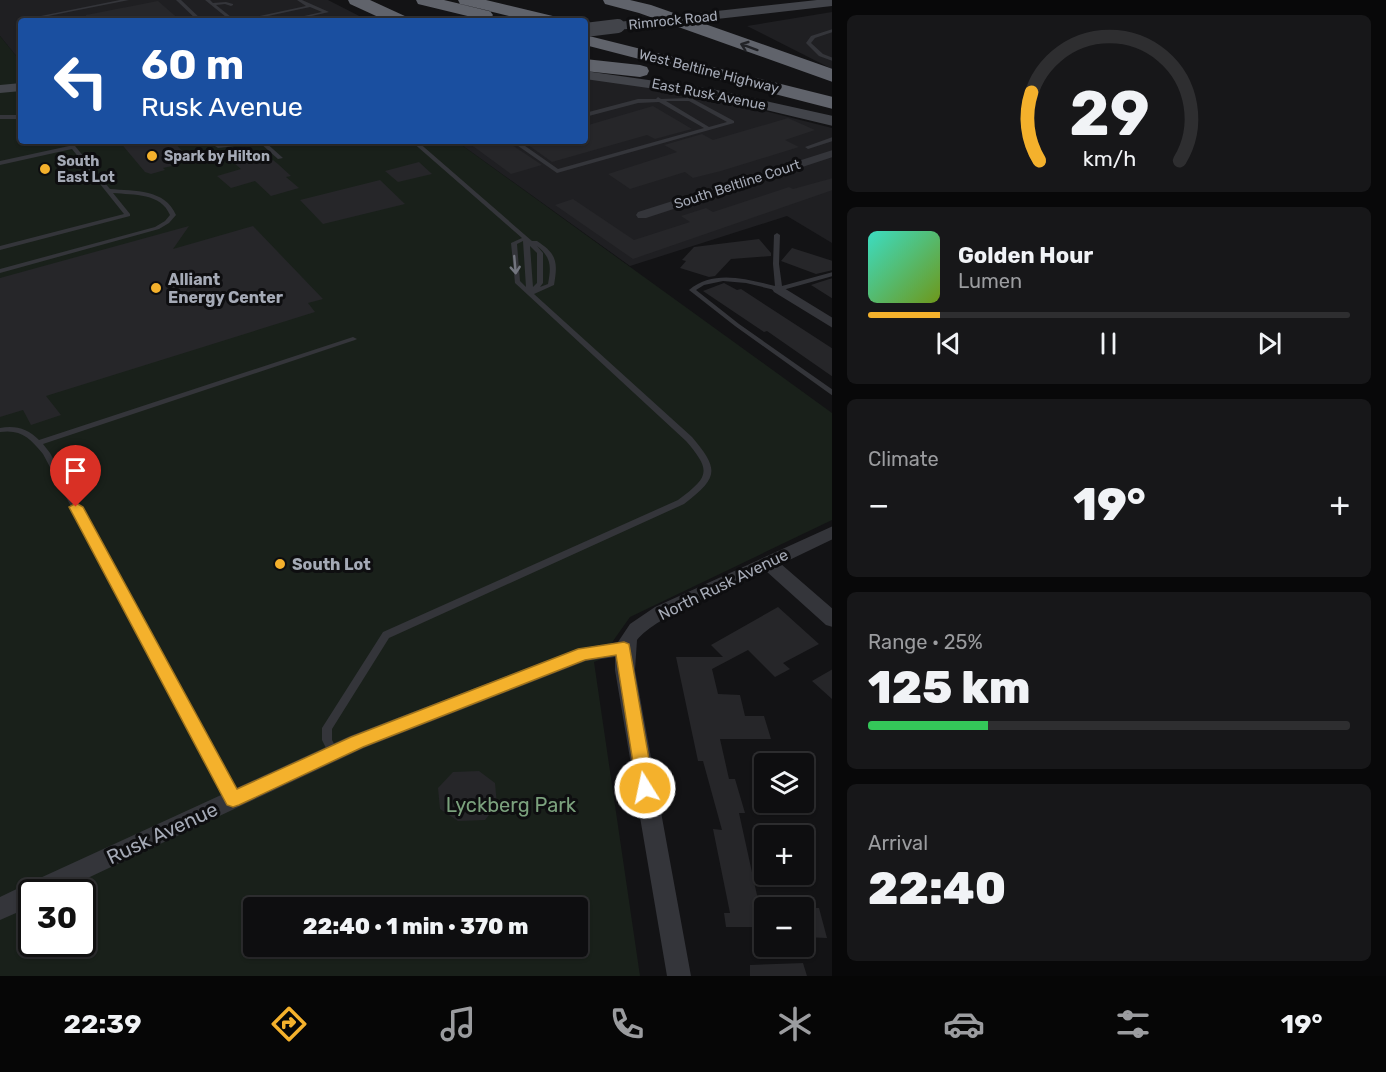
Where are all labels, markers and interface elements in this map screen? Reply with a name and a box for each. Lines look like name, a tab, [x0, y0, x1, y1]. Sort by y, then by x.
street label: Rimrock Road	[628, 7, 719, 34]
text: 60 m	[141, 40, 244, 90]
one-way arrow	[741, 41, 759, 52]
icon: left	[42, 42, 120, 120]
street label: West Beltline Highway	[637, 46, 781, 97]
street label: East Rusk Avenue	[650, 75, 768, 114]
text: 29	[1069, 77, 1149, 151]
text: Rusk Avenue	[141, 91, 303, 123]
text: km/h	[1082, 146, 1136, 171]
place label: Spark by Hilton	[164, 148, 270, 165]
marker: Spark by Hilton	[145, 149, 159, 163]
place label: South East Lot	[57, 153, 115, 186]
street label: South Beltline Court	[672, 156, 803, 213]
marker: South East Lot	[38, 162, 52, 176]
text: Golden Hour	[958, 242, 1093, 269]
one-way arrow	[510, 254, 521, 274]
text: Lumen	[958, 269, 1022, 293]
place label: Alliant Energy Center	[168, 270, 284, 307]
marker: Alliant Energy Center	[149, 281, 163, 295]
icon: previous	[932, 327, 965, 360]
icon: pause	[1092, 327, 1125, 360]
icon: next	[1253, 327, 1286, 360]
pin	[50, 445, 101, 507]
text: Climate	[868, 447, 939, 471]
icon: arrive	[59, 454, 92, 487]
text: 19°	[1073, 478, 1146, 531]
text: −	[868, 485, 889, 524]
text: +	[1329, 485, 1350, 524]
street label: North Rusk Avenue	[655, 545, 791, 624]
place label: South Lot	[292, 555, 371, 574]
marker: South Lot	[273, 557, 287, 571]
text: Range · 25%	[868, 630, 983, 654]
text: 125 km	[868, 661, 1031, 714]
map controls	[754, 753, 814, 957]
button: layers	[754, 753, 814, 813]
position arrow	[613, 756, 677, 820]
park label: Lyckberg Park	[446, 793, 577, 817]
street label: Rusk Avenue	[103, 797, 221, 869]
button: +	[754, 825, 814, 885]
text: Arrival	[868, 831, 928, 855]
text: 22:40	[868, 862, 1006, 915]
speed limit sign: 30	[18, 879, 96, 957]
button: −	[754, 897, 814, 957]
text: 22:40 · 1 min · 370 m	[303, 913, 528, 940]
icon: directions	[268, 1003, 310, 1045]
icon: music	[437, 1003, 479, 1045]
icon: phone	[606, 1003, 648, 1045]
icon: climate	[774, 1003, 816, 1045]
icon: car	[943, 1003, 985, 1045]
icon: filters	[1112, 1003, 1154, 1045]
text: 22:39	[63, 1008, 141, 1040]
text: 19°	[1281, 1008, 1323, 1040]

